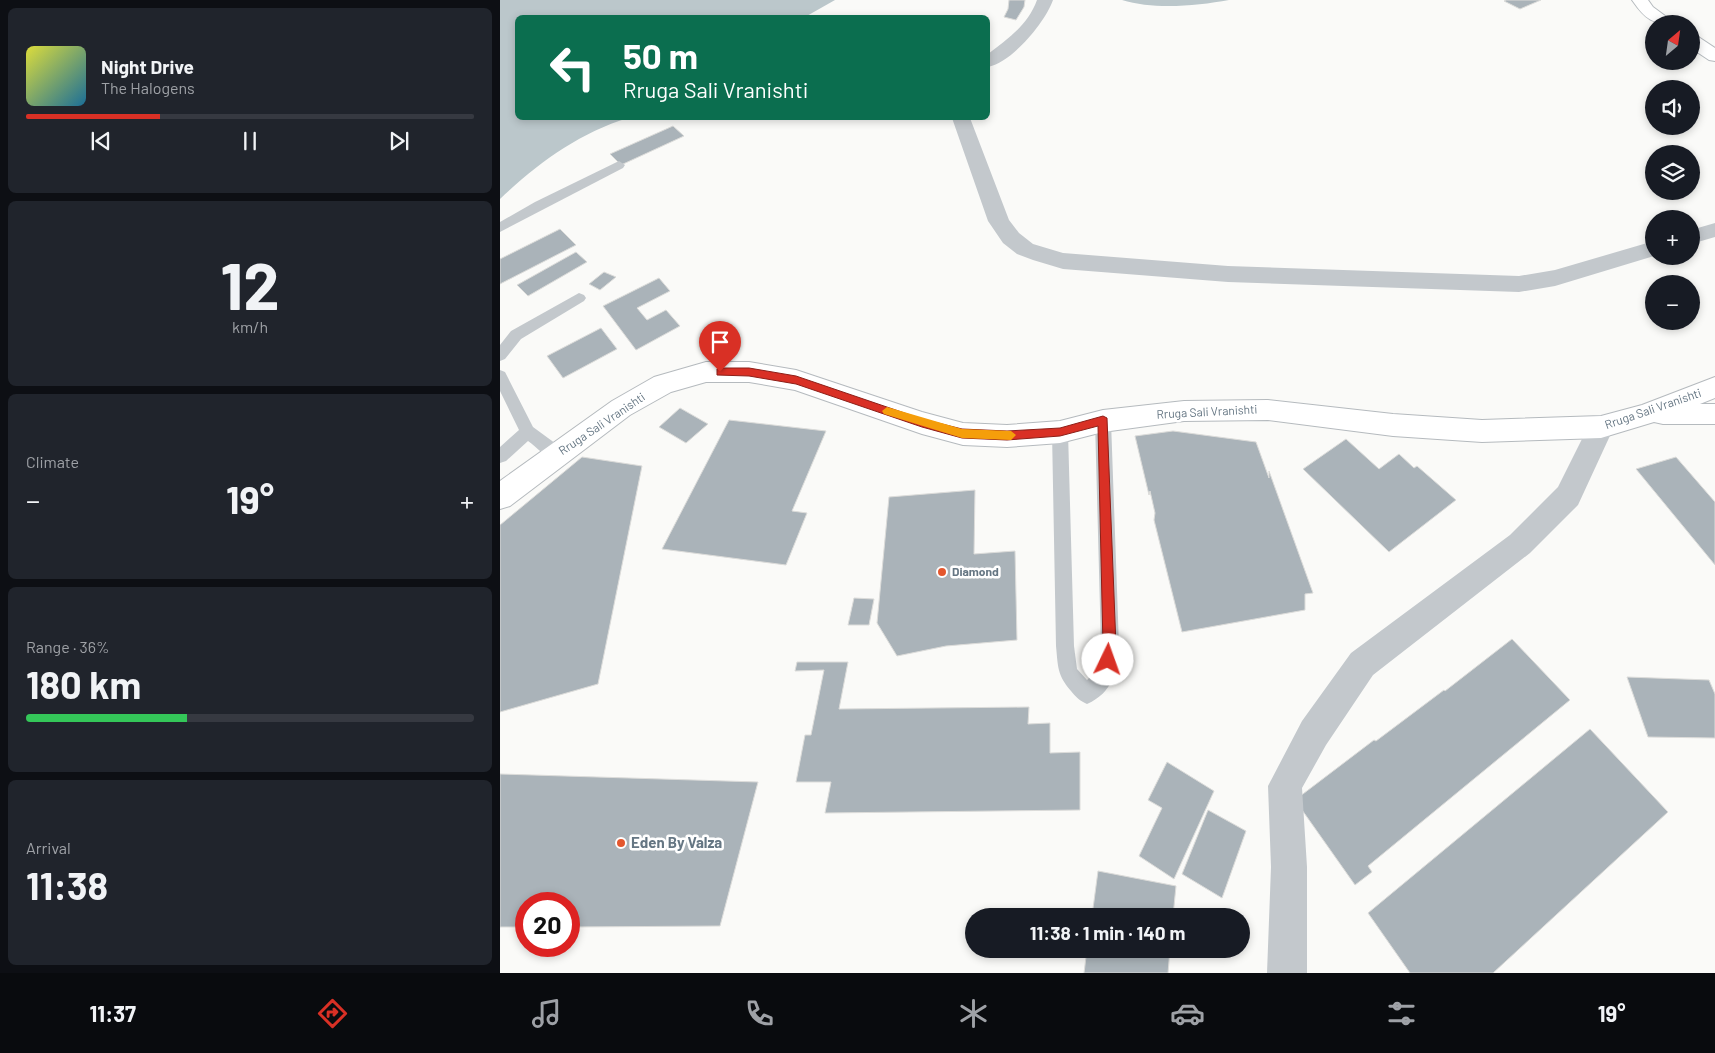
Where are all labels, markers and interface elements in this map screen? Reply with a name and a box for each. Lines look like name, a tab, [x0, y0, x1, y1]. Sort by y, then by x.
north arrow	[1645, 15, 1700, 70]
map controls	[1645, 15, 1700, 330]
text: 50 m	[623, 34, 698, 76]
icon: left	[540, 35, 605, 100]
text: Night Drive	[101, 55, 194, 78]
text: Rruga Sali Vranishti	[623, 76, 808, 102]
text: The Halogens	[101, 78, 195, 97]
button: sound	[1645, 80, 1700, 135]
icon: previous	[87, 127, 115, 155]
icon: pause	[236, 127, 264, 155]
icon: next	[385, 127, 413, 155]
button: layers	[1645, 145, 1700, 200]
button: +	[1645, 210, 1700, 265]
text: 12	[220, 245, 280, 323]
button: −	[1645, 275, 1700, 330]
text: km/h	[232, 317, 268, 336]
pin	[699, 321, 741, 372]
icon: arrive	[706, 328, 734, 356]
street label: Rruga Sali Vranishti	[1603, 385, 1703, 431]
street label: Rruga Sali Vranishti	[556, 389, 647, 457]
street label: Rruga Sali Vranishti	[1156, 401, 1258, 421]
text: Climate	[26, 452, 79, 471]
text: 19°	[226, 476, 274, 522]
text: −	[26, 483, 40, 517]
text: +	[460, 483, 474, 517]
place label: Diamond	[952, 564, 999, 578]
marker: Diamond	[936, 566, 948, 578]
position arrow	[1081, 633, 1133, 685]
text: Range · 36%	[26, 637, 110, 656]
text: 180 km	[26, 661, 141, 707]
place label: Eden By Valza	[631, 833, 722, 851]
marker: Eden By Valza	[615, 837, 627, 849]
text: Arrival	[26, 838, 71, 857]
text: 11:38	[26, 862, 108, 908]
speed limit sign: 20	[515, 892, 580, 957]
text: 11:38 · 1 min · 140 m	[1030, 921, 1185, 944]
icon: directions	[315, 996, 350, 1031]
icon: music	[529, 996, 564, 1031]
icon: phone	[742, 996, 777, 1031]
icon: climate	[956, 996, 991, 1031]
icon: car	[1170, 996, 1205, 1031]
icon: filters	[1384, 996, 1419, 1031]
text: 11:37	[89, 1000, 136, 1026]
text: 19°	[1598, 1000, 1625, 1026]

